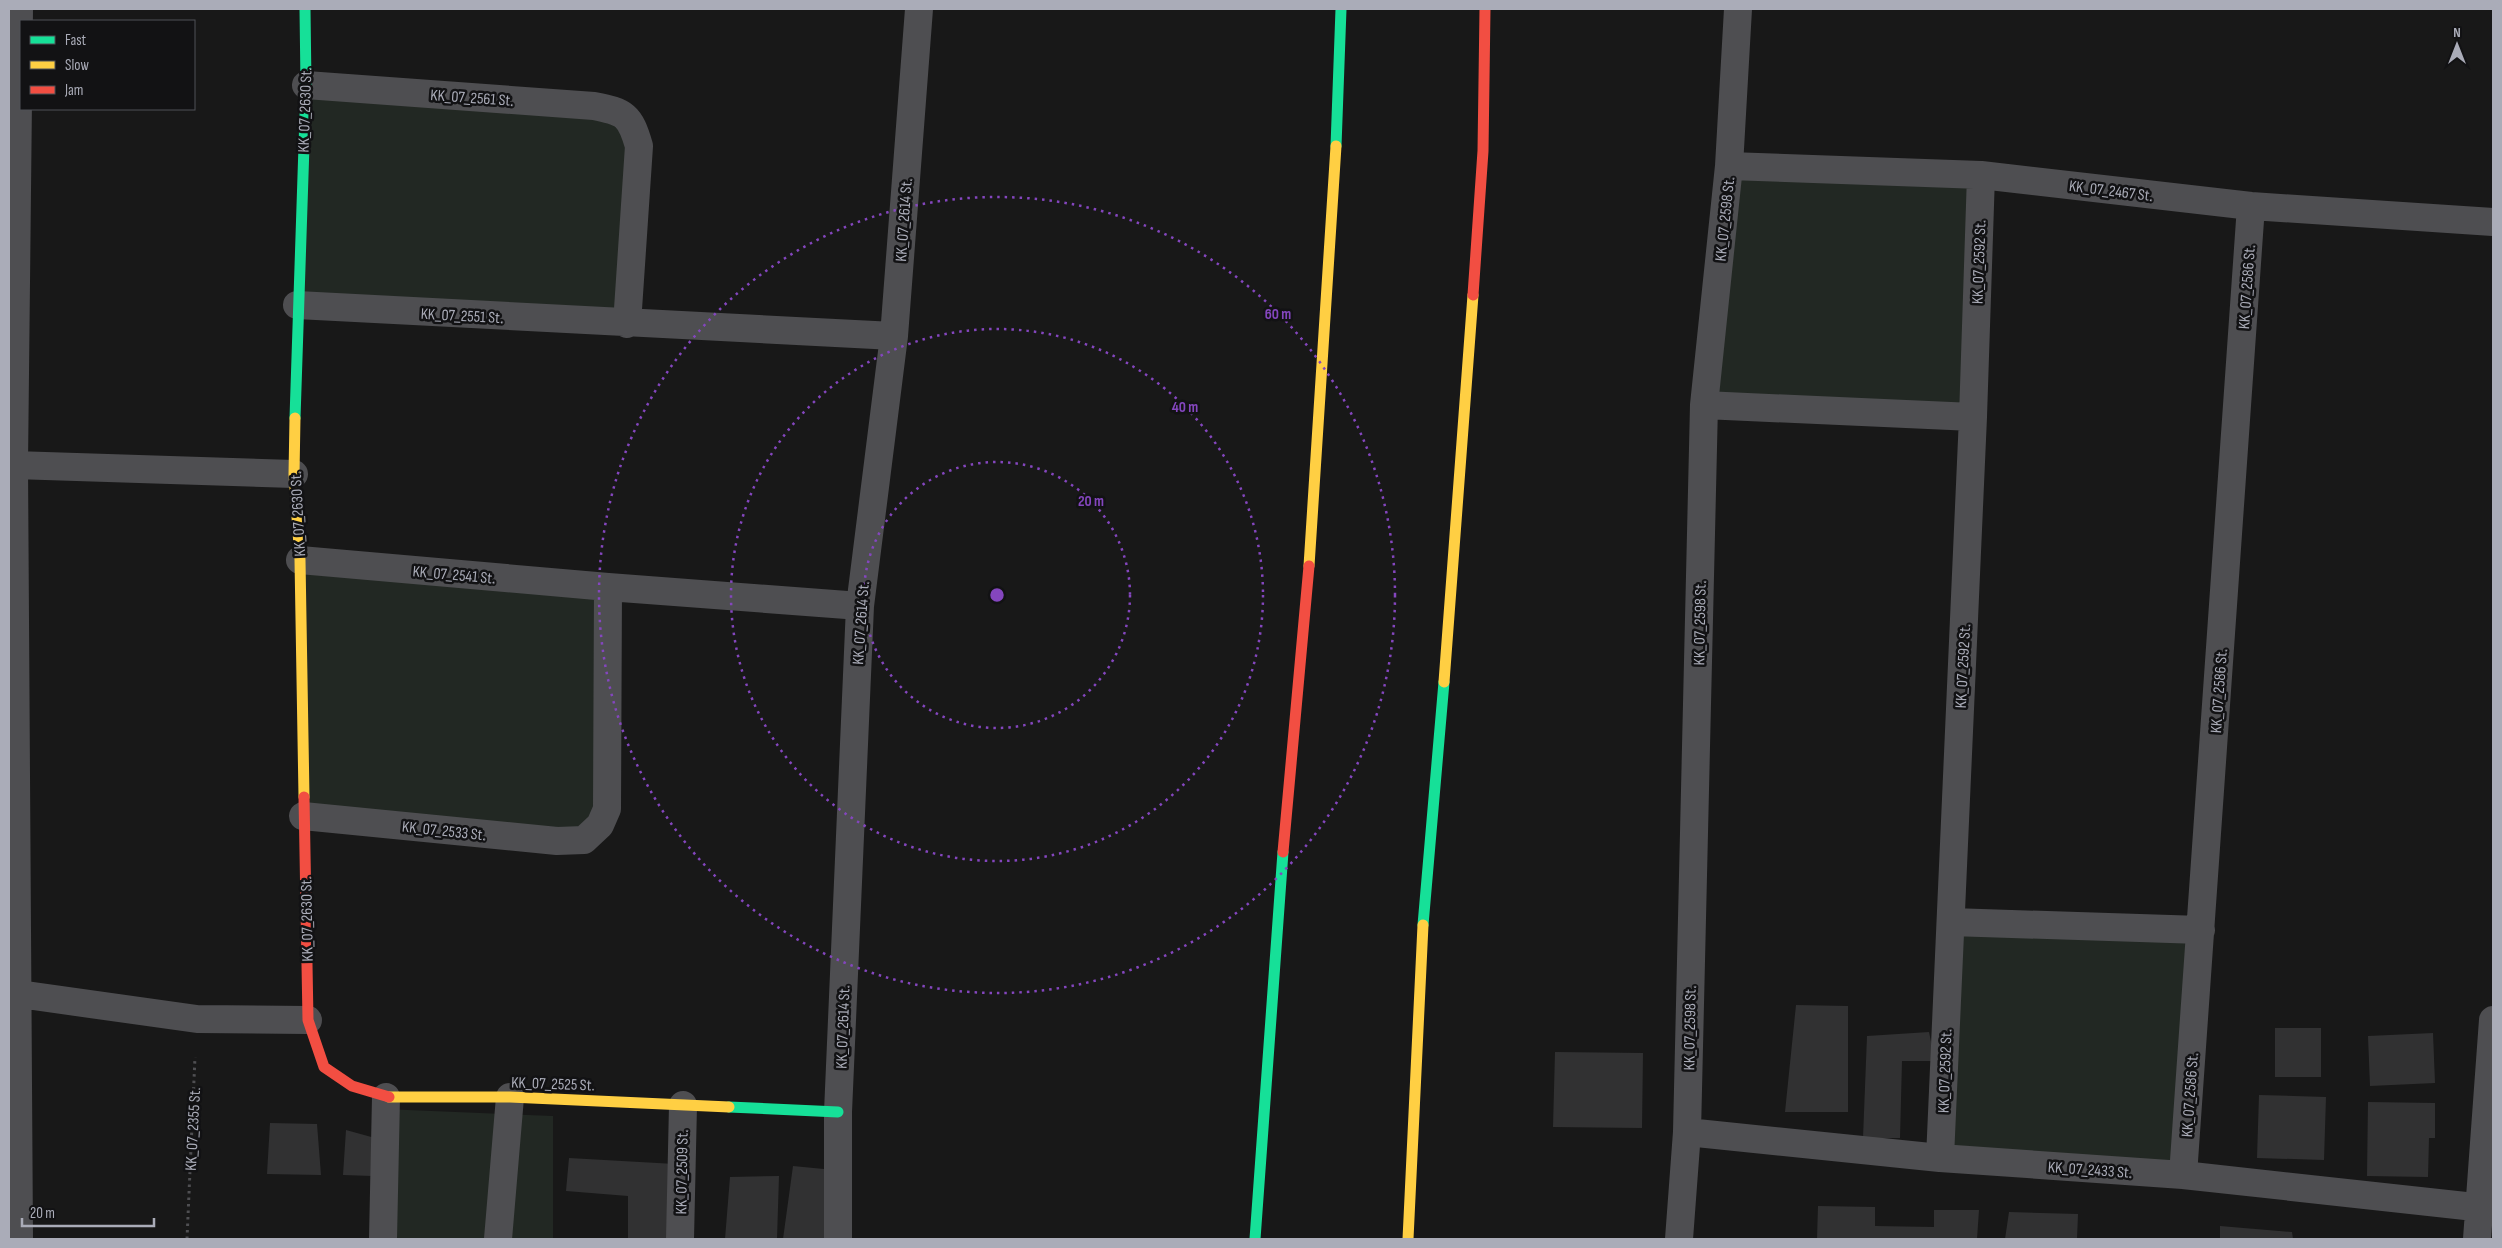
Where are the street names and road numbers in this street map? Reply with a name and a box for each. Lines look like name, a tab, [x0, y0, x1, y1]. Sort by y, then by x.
street label: KK_07_2630 St.	[295, 67, 316, 153]
street label: KK_07_2561 St.	[430, 86, 514, 111]
street label: KK_07_2598 St.	[1712, 176, 1739, 262]
street label: KK_07_2467 St.	[2068, 177, 2154, 206]
street label: KK_07_2614 St.	[892, 178, 917, 262]
street label: KK_07_2592 St.	[1969, 220, 1990, 304]
street label: KK_07_2586 St.	[2235, 244, 2260, 330]
street label: KK_07_2551 St.	[420, 305, 504, 328]
street label: KK_07_2630 St.	[287, 471, 310, 557]
street label: KK_07_2541 St.	[412, 562, 496, 589]
street label: KK_07_2614 St.	[849, 581, 874, 665]
street label: KK_07_2598 St.	[1690, 581, 1711, 666]
street label: KK_07_2592 St.	[1952, 623, 1975, 709]
street label: KK_07_2586 St.	[2207, 648, 2232, 734]
street label: KK_07_2533 St.	[401, 818, 487, 845]
street label: KK_07_2630 St.	[297, 876, 318, 962]
street label: KK_07_2614 St.	[833, 985, 854, 1069]
street label: KK_07_2598 St.	[1680, 986, 1701, 1071]
street label: KK_07_2592 St.	[1935, 1029, 1956, 1113]
street label: KK_07_2586 St.	[2178, 1052, 2203, 1138]
street label: KK_07_2525 St.	[511, 1074, 595, 1095]
street label: KK_07_2355 St.	[182, 1087, 205, 1171]
street label: KK_07_2509 St.	[672, 1129, 693, 1215]
street label: KK_07_2433 St.	[2047, 1158, 2133, 1183]

